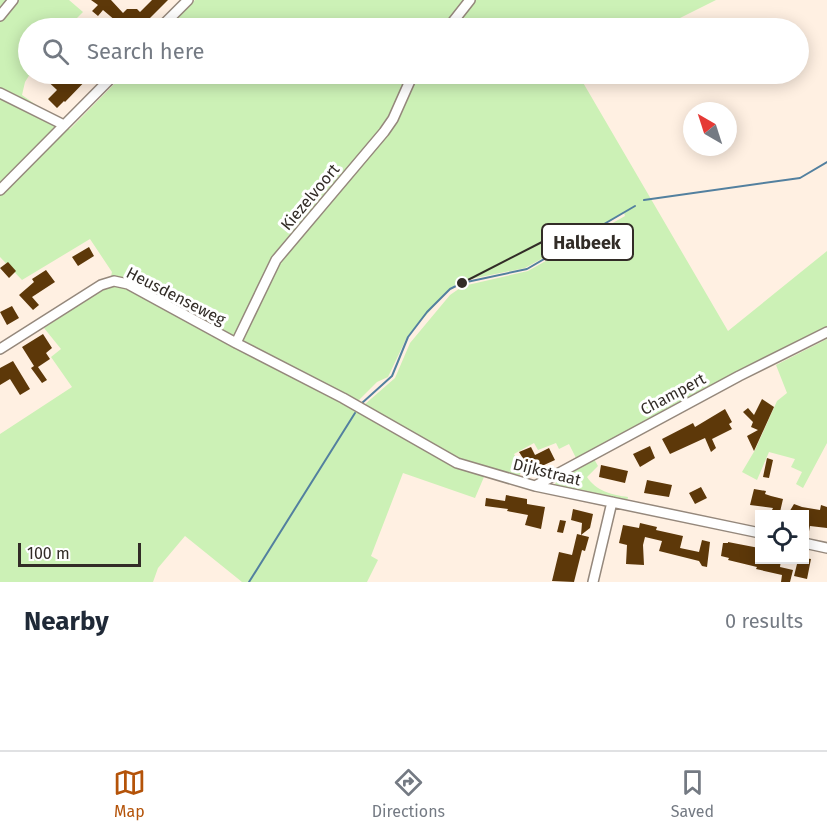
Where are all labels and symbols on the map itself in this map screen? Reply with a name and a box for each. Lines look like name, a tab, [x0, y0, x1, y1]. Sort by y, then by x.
north arrow	[683, 102, 737, 156]
street label: Kiezelvoort	[277, 160, 343, 234]
callout: Halbeek	[542, 224, 633, 260]
text: Halbeek	[553, 232, 622, 254]
street label: Heusdenseweg	[123, 263, 229, 329]
street label: Champert	[637, 369, 709, 419]
street label: Dijkstraat	[511, 454, 583, 490]
scale bar	[18, 540, 141, 568]

